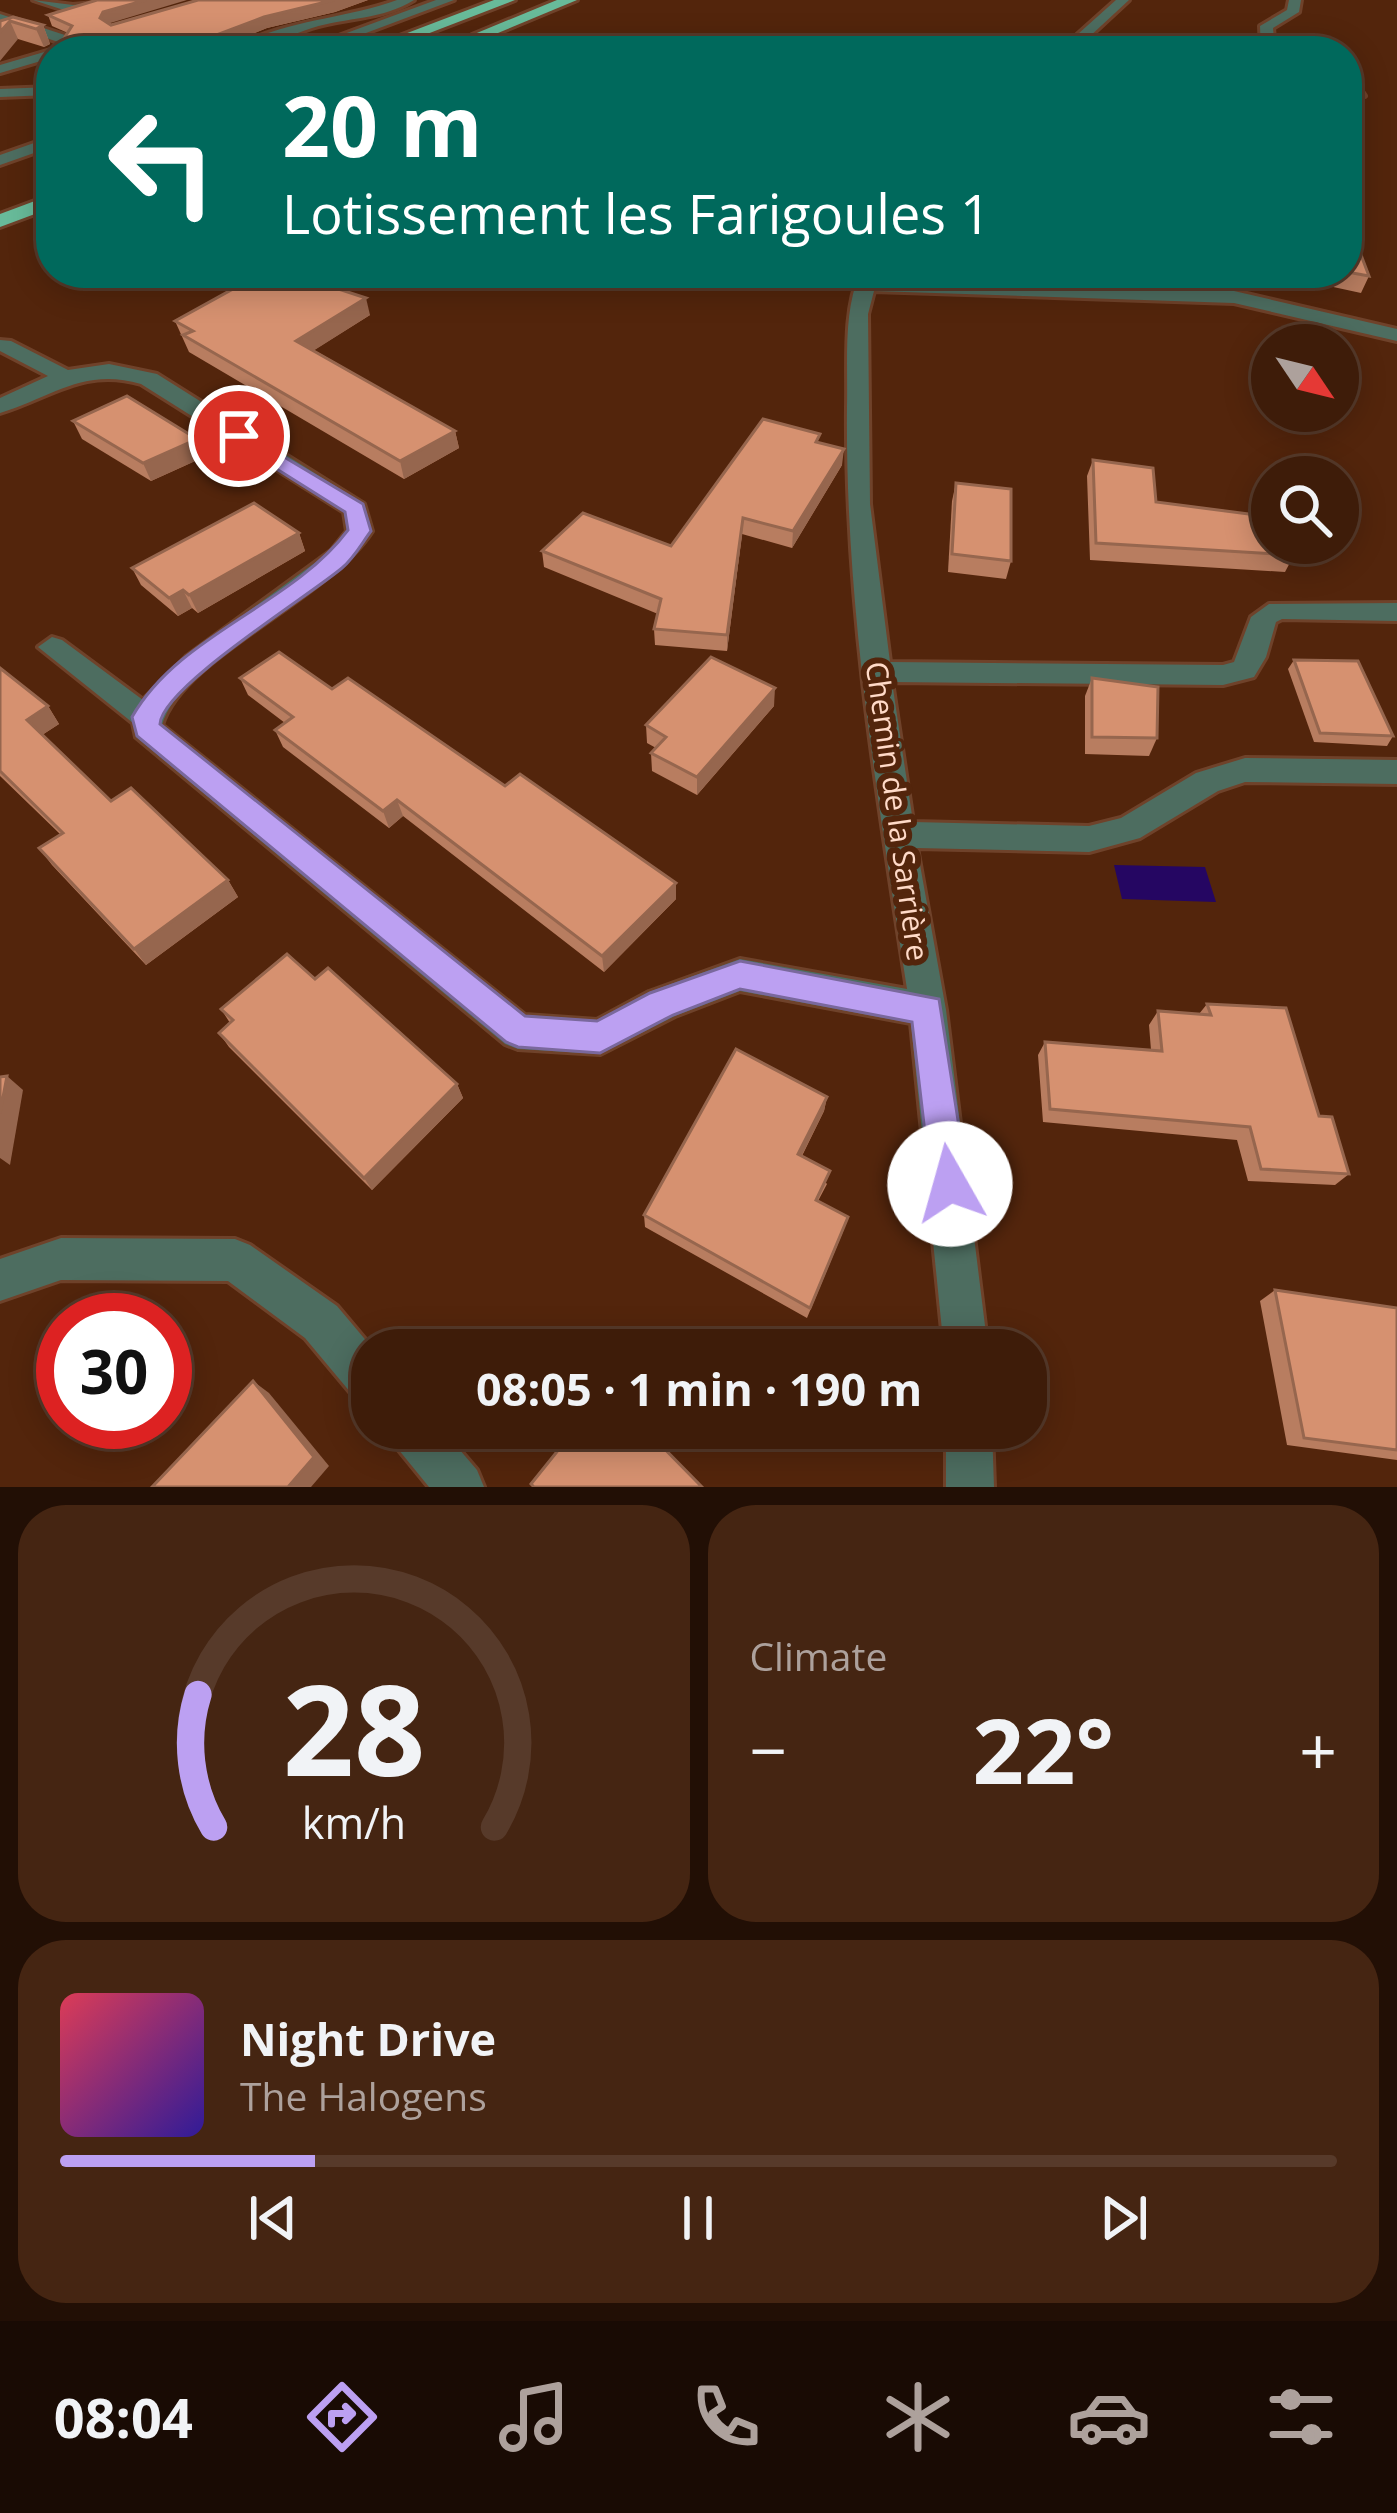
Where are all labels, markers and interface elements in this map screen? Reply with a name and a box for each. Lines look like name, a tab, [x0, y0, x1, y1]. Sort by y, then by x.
text: 20 m	[282, 67, 482, 182]
icon: left	[84, 84, 240, 240]
text: Lotissement les Farigoules 1	[282, 176, 991, 250]
north arrow	[1251, 324, 1359, 432]
map controls	[1251, 324, 1359, 564]
pin	[188, 385, 290, 487]
icon: arrive	[206, 403, 272, 469]
button: search	[1251, 456, 1359, 564]
street label: Chemin de la Sarrière	[857, 659, 939, 963]
position arrow	[887, 1121, 1013, 1247]
speed limit sign: 30	[36, 1293, 192, 1449]
text: 08:05 · 1 min · 190 m	[476, 1358, 922, 1419]
text: Climate	[750, 1629, 887, 1682]
text: 28	[282, 1643, 425, 1813]
text: 22°	[973, 1688, 1114, 1810]
text: −	[750, 1704, 787, 1794]
text: +	[1299, 1704, 1337, 1794]
text: km/h	[302, 1792, 406, 1851]
text: Night Drive	[240, 2008, 496, 2069]
text: The Halogens	[240, 2069, 487, 2122]
icon: previous	[240, 2185, 306, 2251]
icon: pause	[665, 2185, 731, 2251]
icon: next	[1091, 2185, 1157, 2251]
icon: directions	[300, 2375, 384, 2459]
icon: music	[492, 2375, 576, 2459]
icon: phone	[684, 2375, 768, 2459]
icon: climate	[876, 2375, 960, 2459]
icon: car	[1067, 2375, 1151, 2459]
icon: filters	[1259, 2375, 1343, 2459]
text: 08:04	[54, 2380, 193, 2454]

